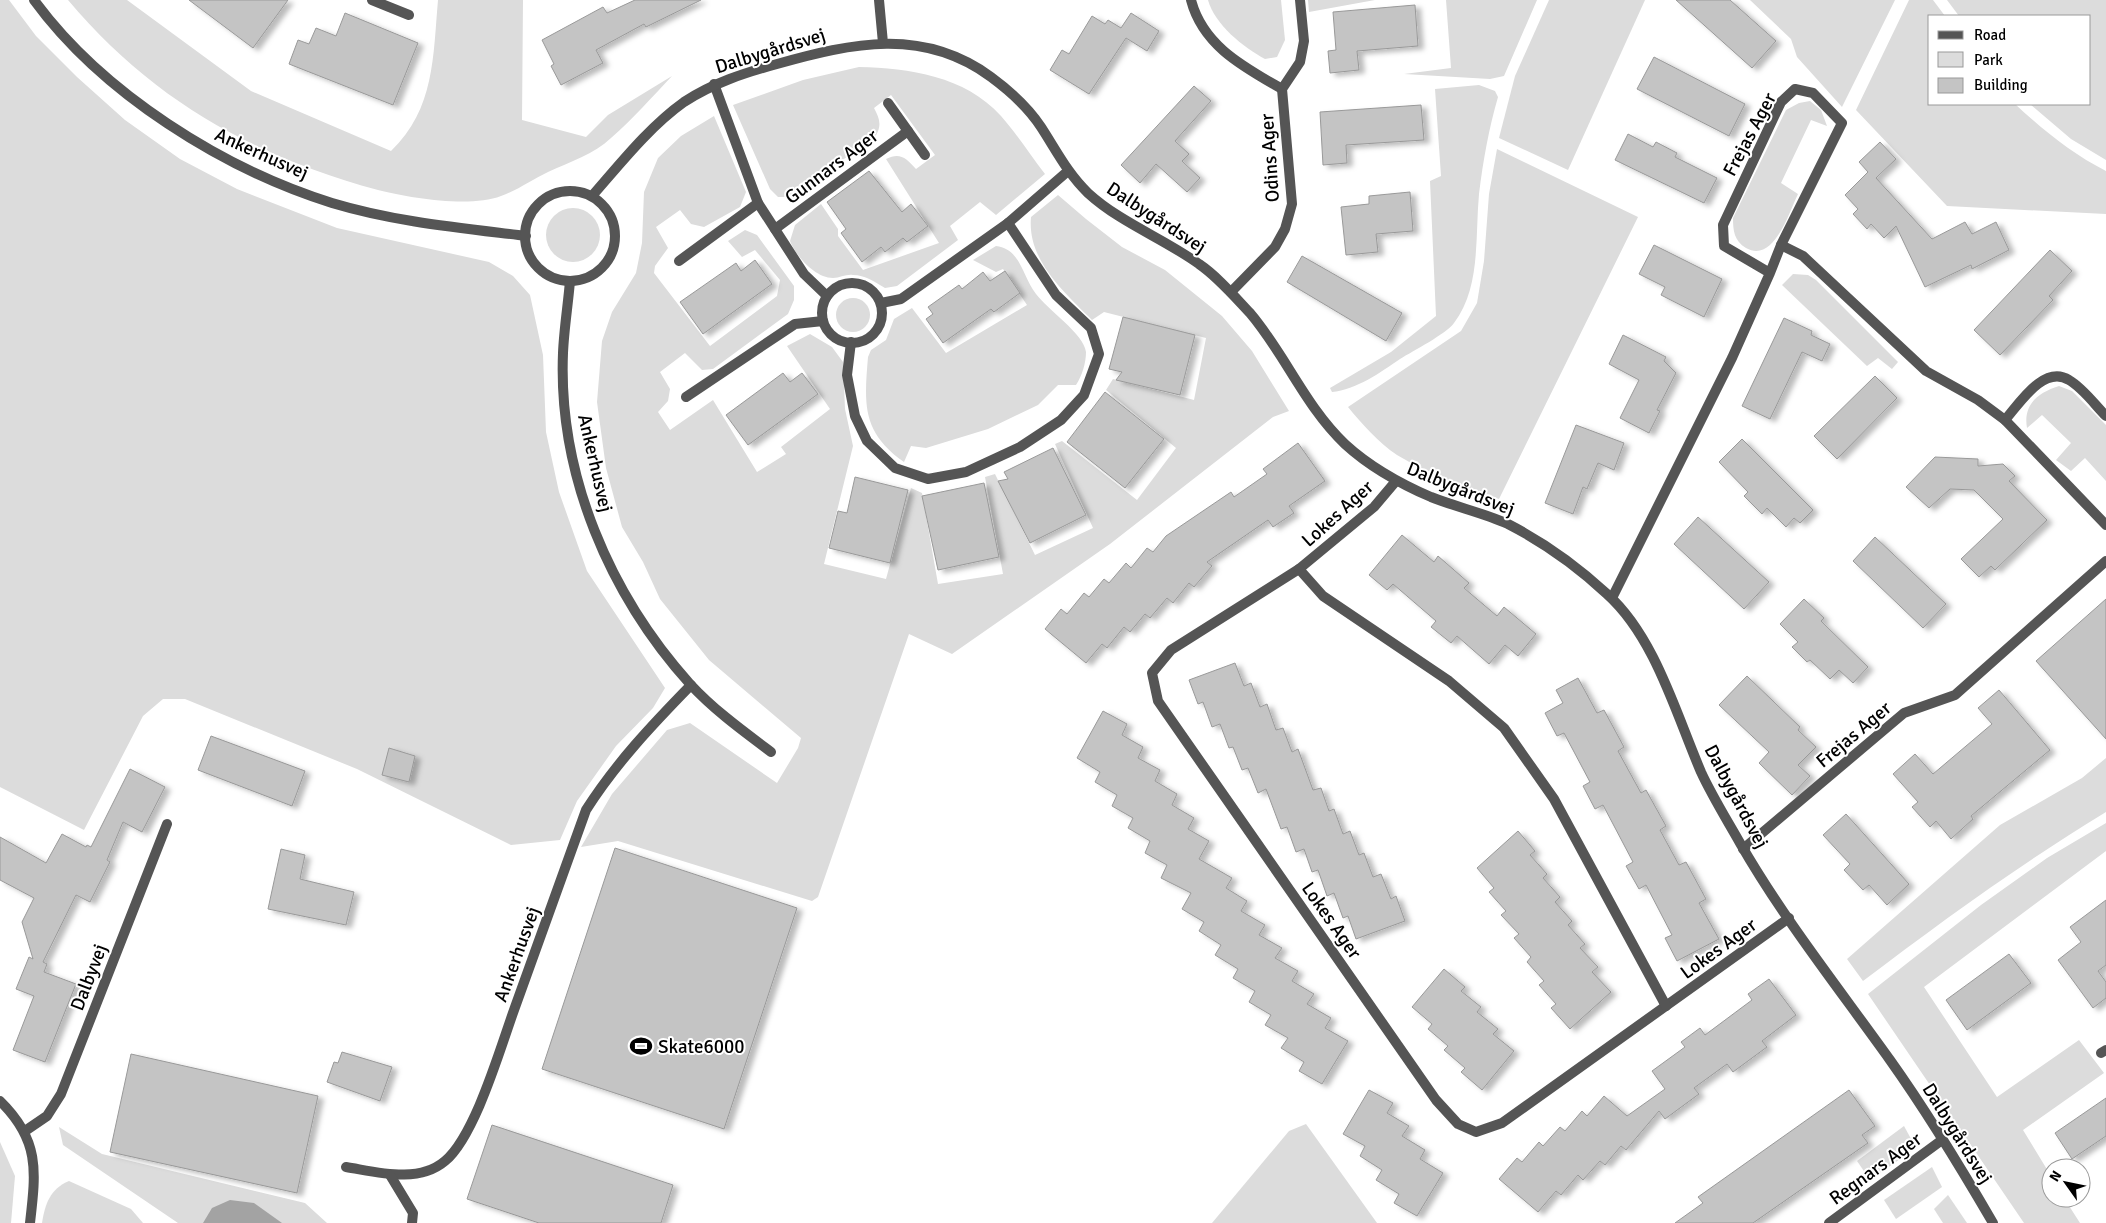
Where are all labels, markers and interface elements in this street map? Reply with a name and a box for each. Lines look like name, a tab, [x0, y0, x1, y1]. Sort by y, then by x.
legend	[1928, 15, 2091, 105]
street label: Dalbygårdsvej	[712, 23, 828, 79]
text: Road	[1974, 26, 2006, 44]
text: Park	[1974, 51, 2003, 69]
text: Building	[1974, 76, 2028, 94]
street label: Frejas Ager	[1718, 89, 1782, 180]
street label: Odins Ager	[1255, 113, 1285, 203]
street label: Ankerhusvej	[211, 123, 312, 185]
street label: Gunnars Ager	[780, 124, 883, 210]
street label: Dalbygårdsvej	[1102, 177, 1211, 259]
street label: Ankerhusvej	[572, 412, 618, 515]
street label: Dalbygårdsvej	[1403, 456, 1518, 521]
street label: Lokes Ager	[1297, 475, 1379, 552]
street label: Frejas Ager	[1811, 696, 1896, 773]
street label: Dalbygårdsvej	[1699, 740, 1774, 853]
street label: Lokes Ager	[1296, 877, 1366, 964]
street label: Ankerhusvej	[489, 903, 545, 1005]
street label: Lokes Ager	[1676, 913, 1761, 985]
street label: Dalbyvej	[65, 941, 113, 1014]
sports icon: Skate6000	[628, 1033, 654, 1059]
place label: Skate6000	[658, 1035, 745, 1059]
street label: Dalbygårdsvej	[1917, 1079, 1998, 1188]
street label: Regnars Ager	[1825, 1127, 1926, 1210]
north arrow	[2041, 1158, 2091, 1208]
text: N	[2046, 1167, 2065, 1185]

